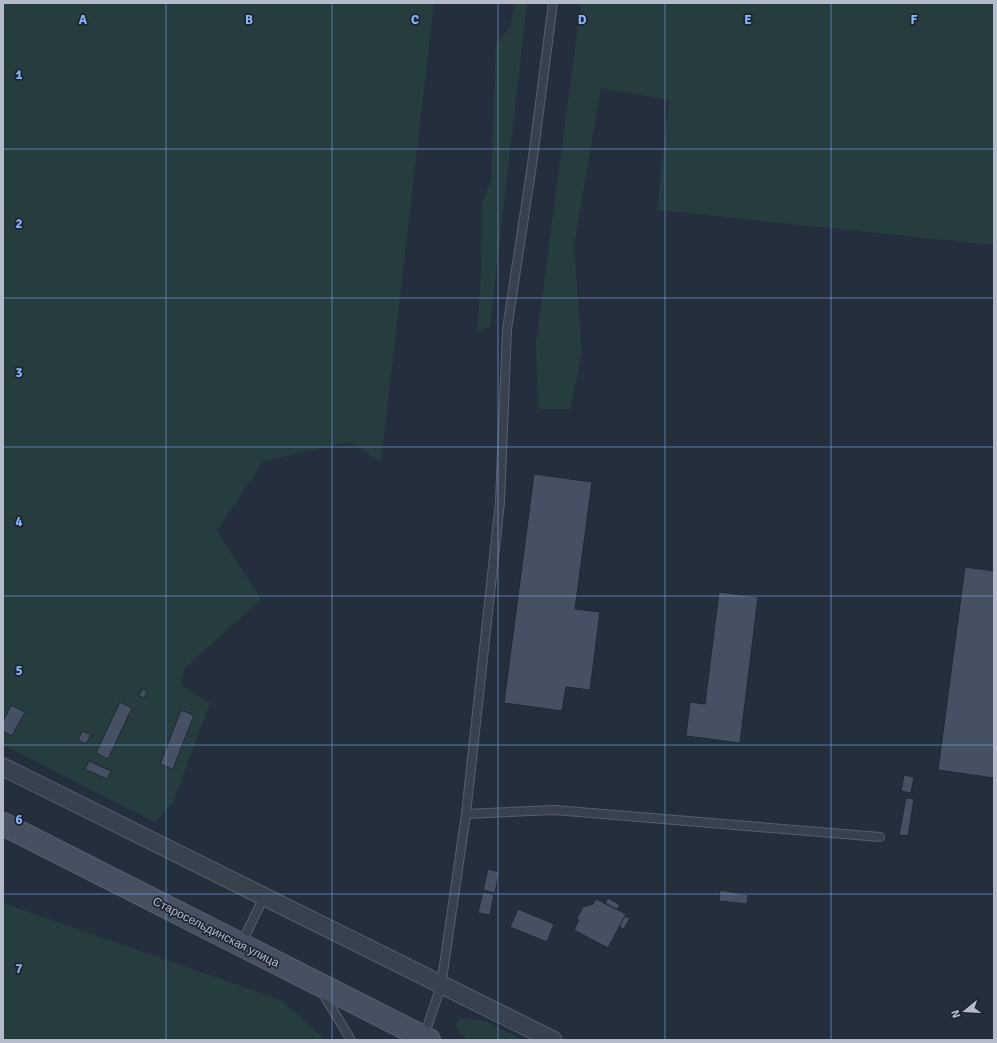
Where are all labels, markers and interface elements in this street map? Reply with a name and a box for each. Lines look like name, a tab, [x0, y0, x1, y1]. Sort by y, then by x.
text: A	[79, 12, 88, 28]
text: B	[245, 12, 253, 28]
text: C	[411, 12, 419, 28]
text: D	[578, 12, 587, 28]
text: E	[744, 12, 752, 28]
text: F	[911, 12, 918, 28]
text: 1	[15, 67, 23, 83]
text: 2	[15, 216, 23, 232]
text: 3	[15, 365, 23, 381]
text: 4	[15, 514, 23, 530]
text: 5	[15, 663, 23, 679]
text: 6	[15, 812, 23, 828]
street label: Старосельдинская улица	[150, 894, 282, 971]
text: 7	[15, 961, 23, 977]
north arrow	[945, 991, 985, 1031]
text: N	[949, 1008, 963, 1020]

